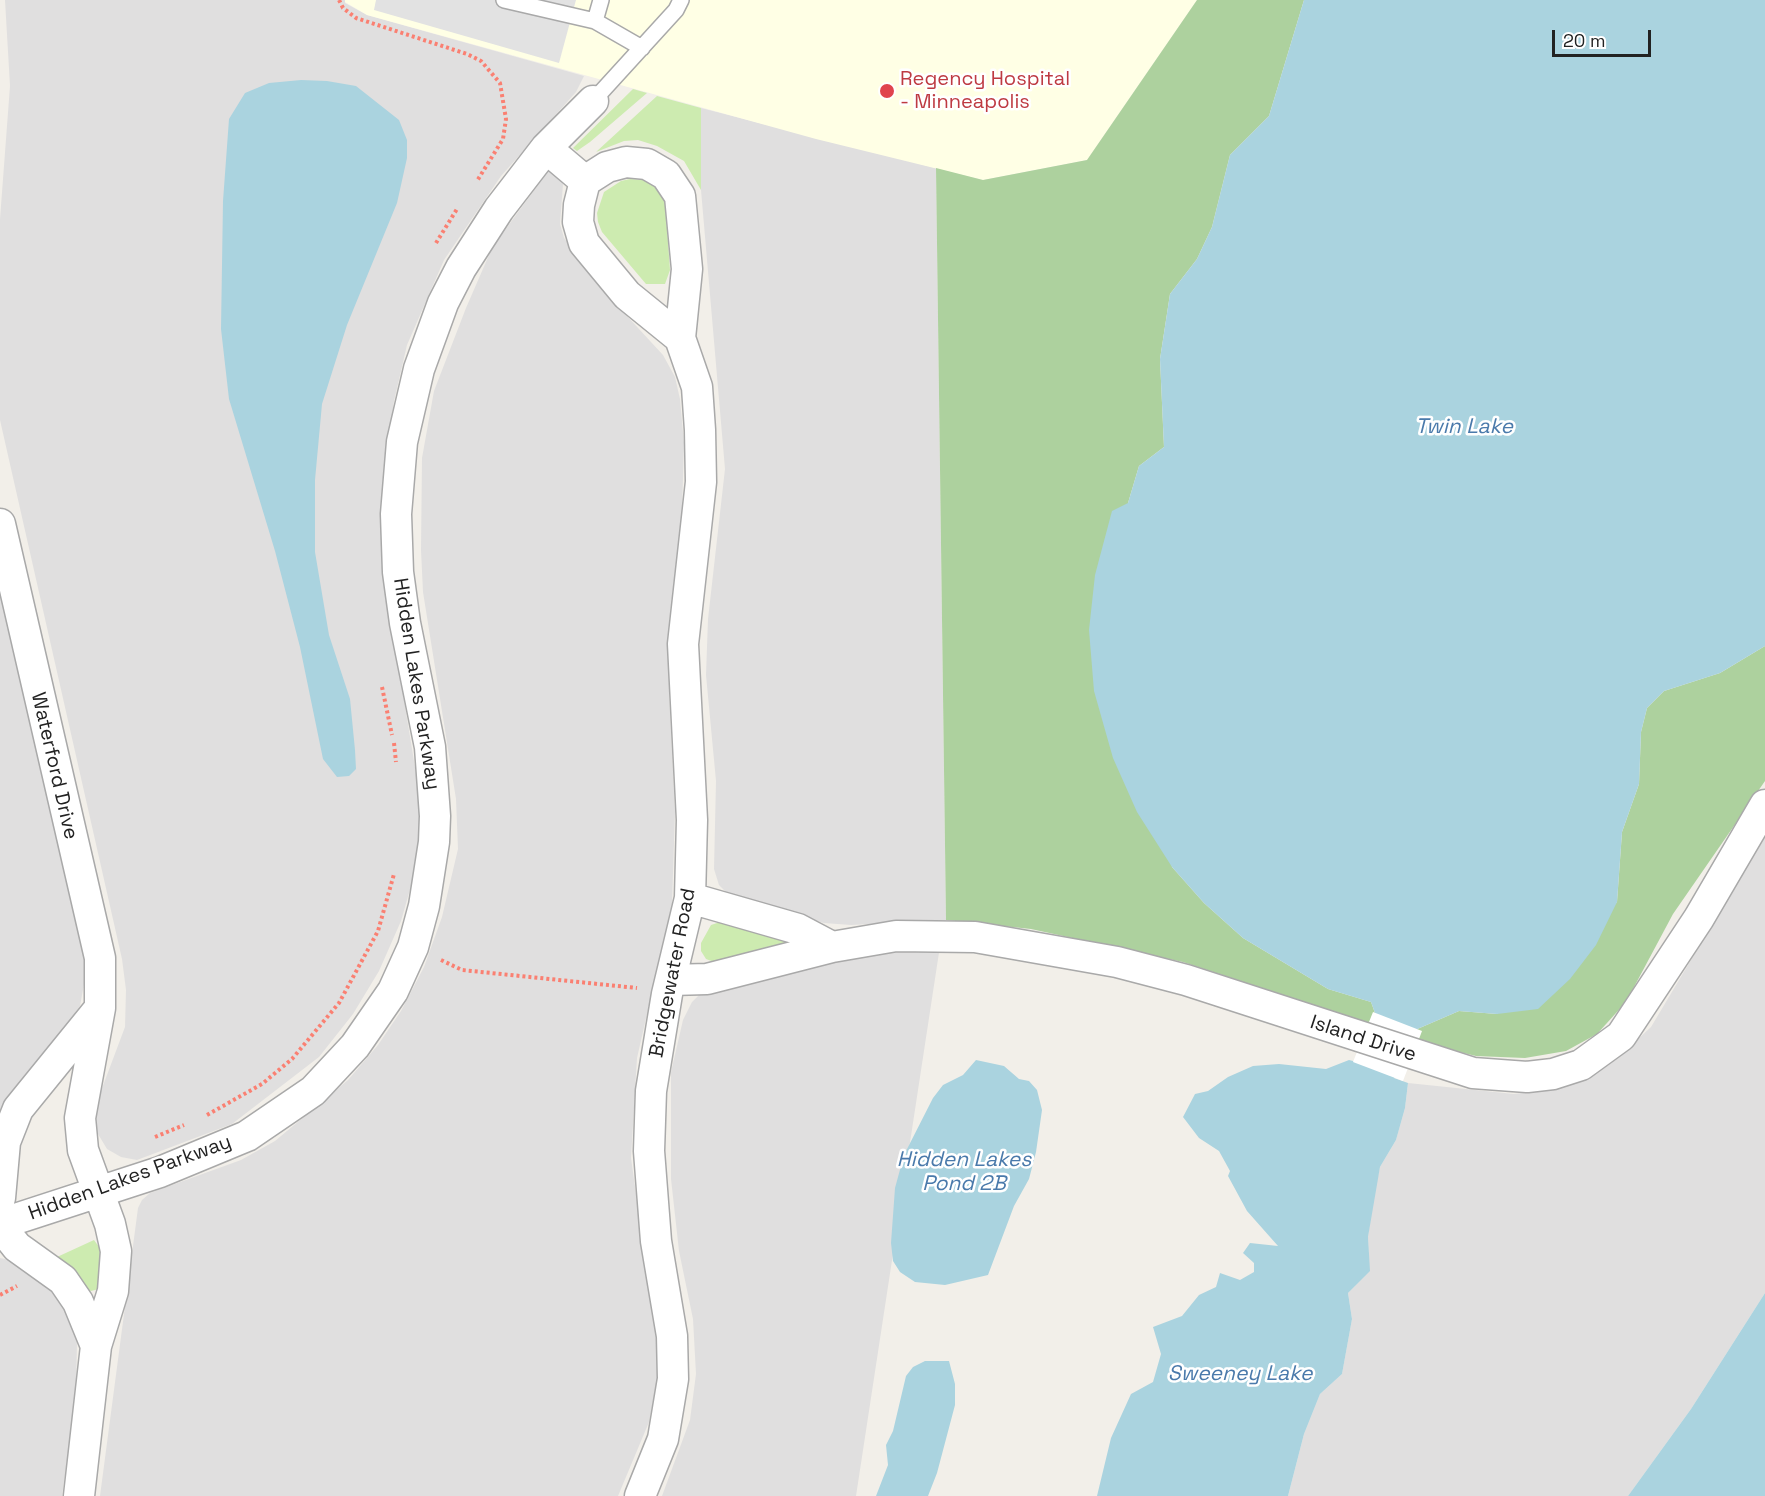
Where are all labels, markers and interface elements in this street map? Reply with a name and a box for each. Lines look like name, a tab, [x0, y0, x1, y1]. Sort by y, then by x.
scale bar	[1555, 18, 1654, 56]
text: 20 m	[1563, 29, 1606, 52]
place label: Regency Hospital - Minneapolis	[900, 68, 1070, 115]
marker: Regency Hospital - Minneapolis	[878, 82, 896, 100]
water label: Twin Lake	[1415, 414, 1513, 440]
street label: Hidden Lakes Parkway	[387, 576, 445, 792]
street label: Waterford Drive	[25, 690, 83, 842]
street label: Bridgewater Road	[645, 886, 701, 1060]
street label: Island Drive	[1307, 1011, 1419, 1067]
street label: Hidden Lakes Parkway	[25, 1130, 235, 1226]
water label: Hidden Lakes Pond 2B	[897, 1147, 1031, 1197]
water label: Sweeney Lake	[1168, 1361, 1312, 1387]

